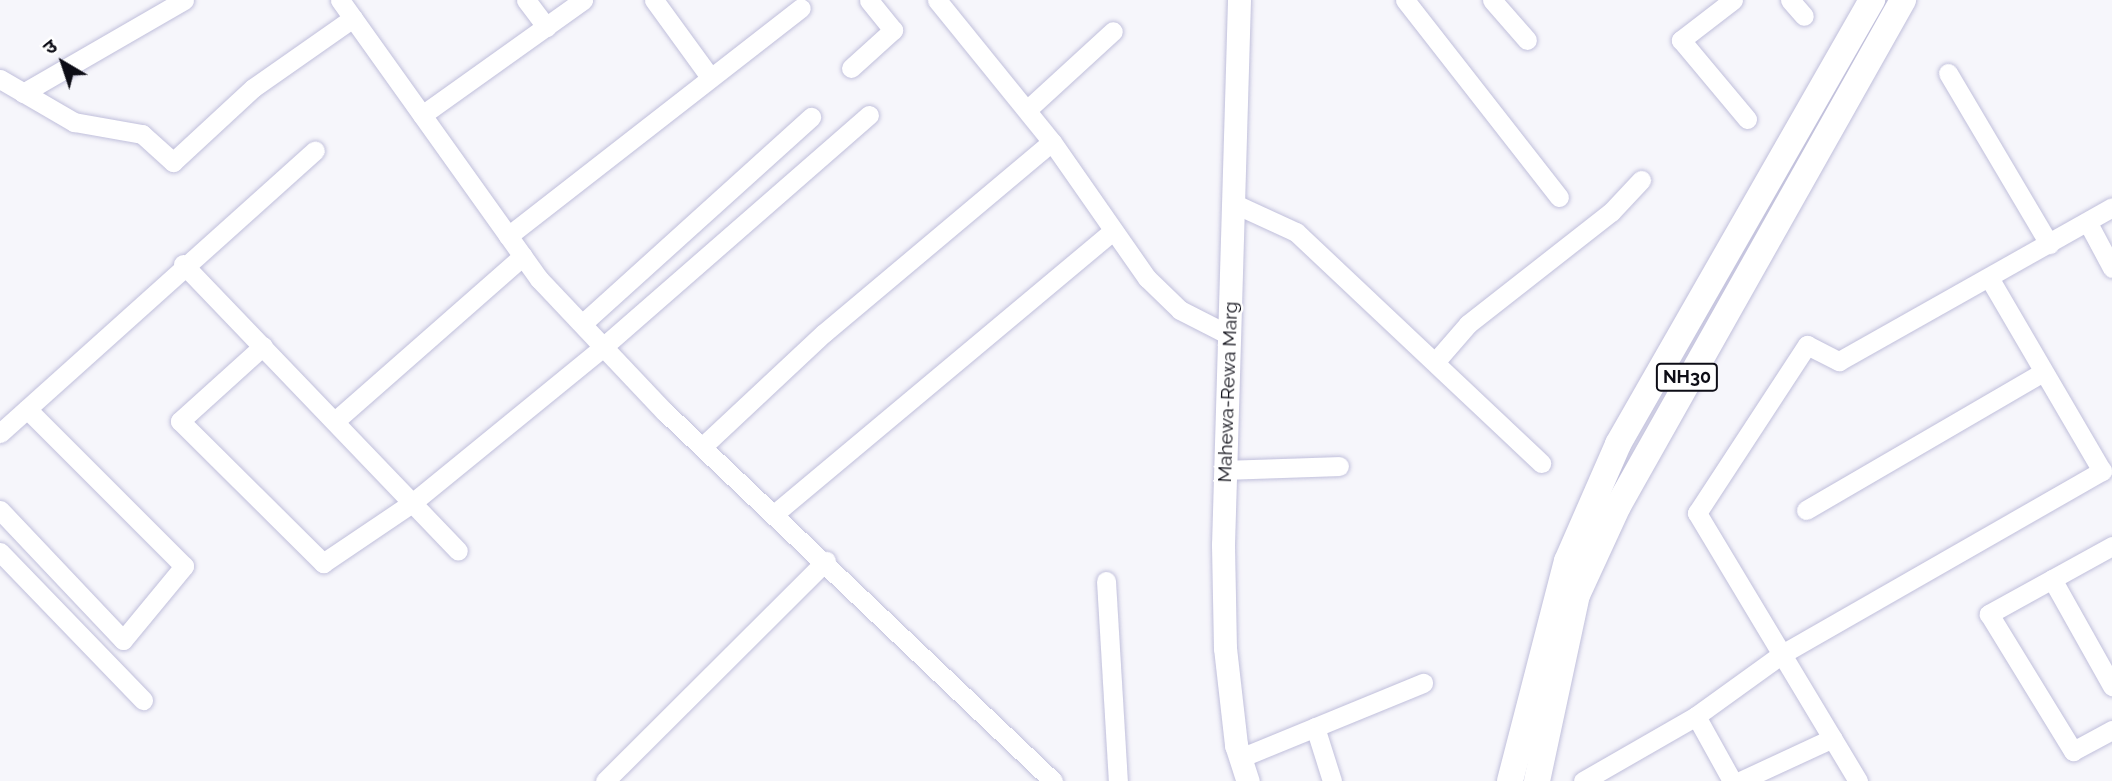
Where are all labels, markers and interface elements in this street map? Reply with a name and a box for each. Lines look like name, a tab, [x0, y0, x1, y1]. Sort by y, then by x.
north arrow	[28, 28, 98, 98]
text: उ	[39, 35, 61, 59]
street label: Mahewa-Rewa Marg	[1213, 301, 1243, 483]
road number: NH30	[1656, 362, 1718, 391]

